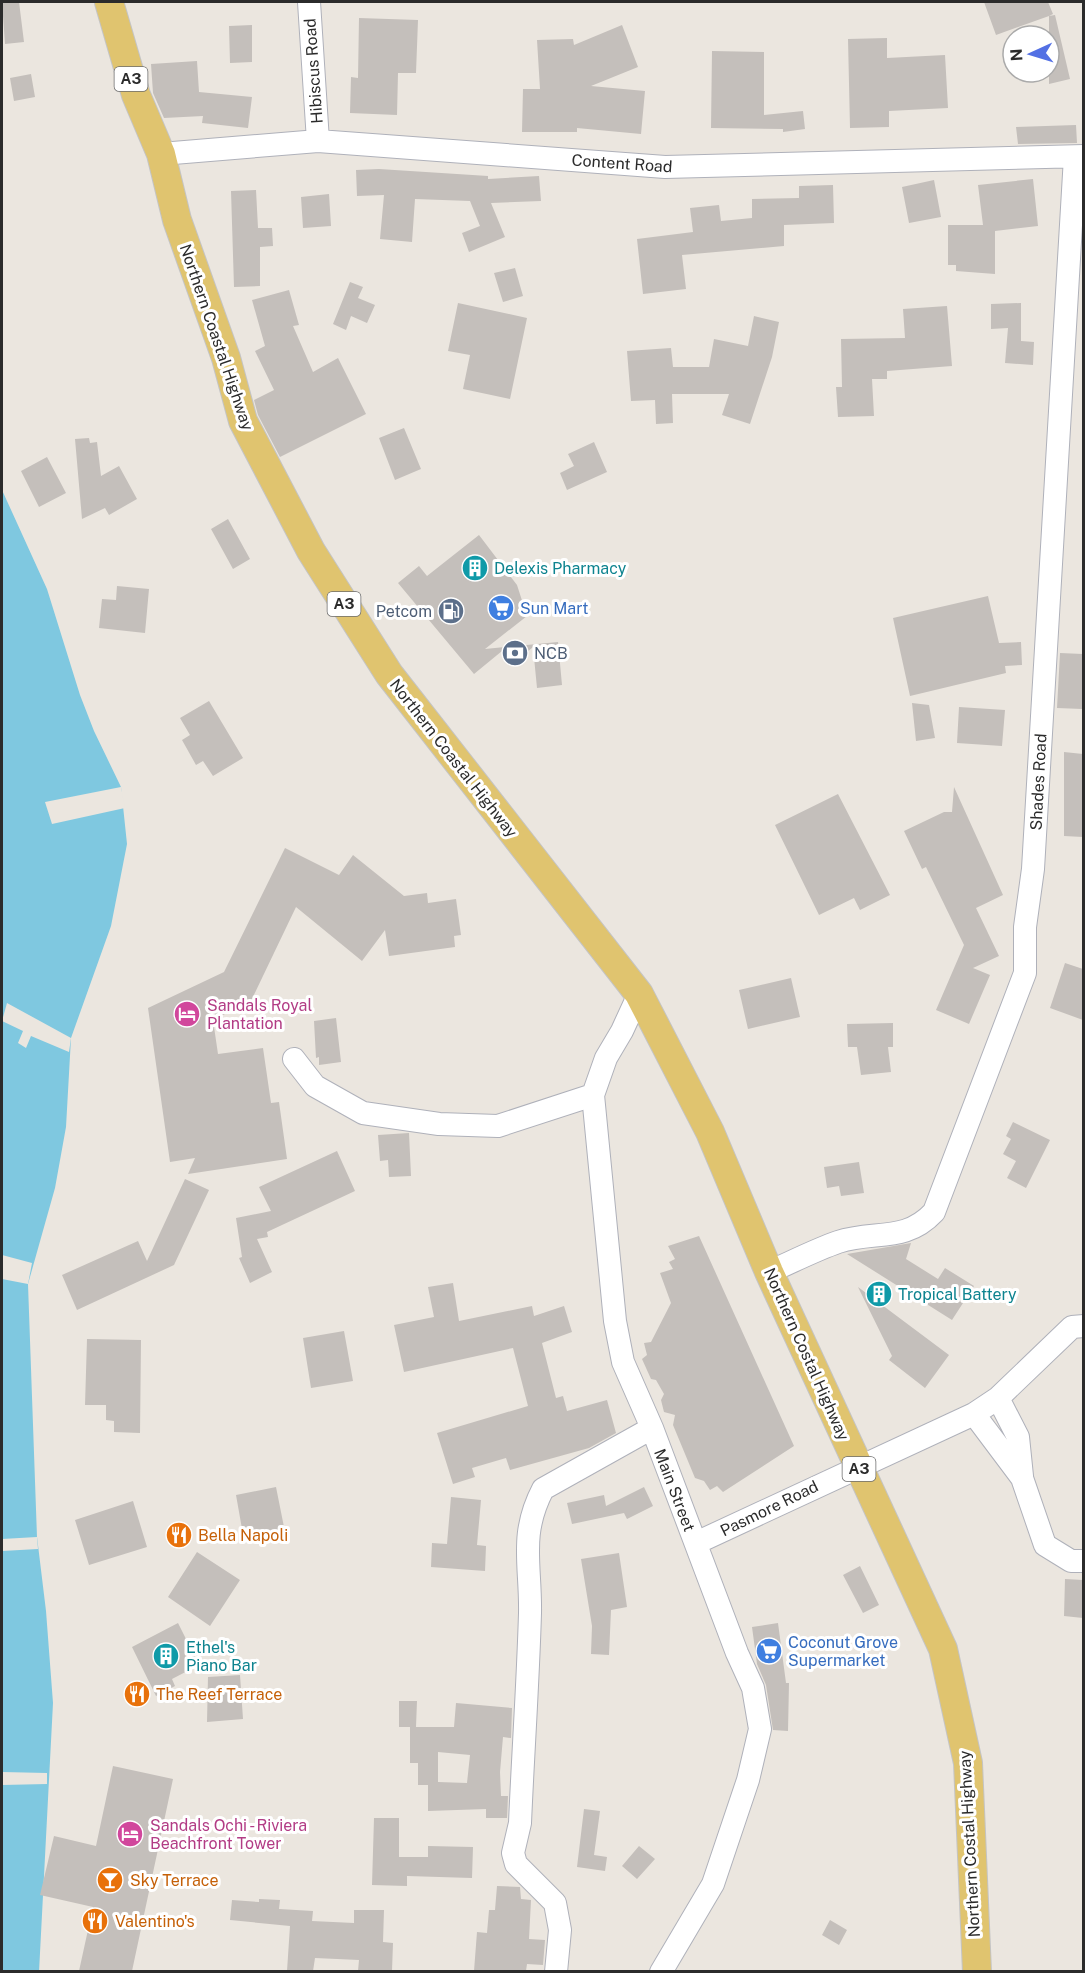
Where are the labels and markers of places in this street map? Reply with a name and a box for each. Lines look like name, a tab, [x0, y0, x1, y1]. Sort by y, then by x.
building icon: Delexis Pharmacy	[460, 553, 490, 583]
place label: Delexis Pharmacy	[494, 559, 627, 578]
supermarket icon: Sun Mart	[486, 593, 516, 623]
fuel station icon: Petcom	[436, 596, 466, 626]
place label: Sun Mart	[520, 599, 588, 618]
place label: Petcom	[376, 602, 432, 621]
bank icon: NCB	[500, 638, 530, 668]
place label: NCB	[534, 644, 568, 663]
place label: Sandals Royal Plantation	[207, 996, 312, 1033]
hotel icon: Sandals Royal Plantation	[172, 999, 202, 1029]
building icon: Tropical Battery	[864, 1279, 894, 1309]
place label: Tropical Battery	[898, 1285, 1017, 1304]
restaurant icon: Bella Napoli	[164, 1520, 194, 1550]
place label: Bella Napoli	[198, 1526, 288, 1545]
place label: Coconut Grove Supermarket	[788, 1633, 898, 1670]
supermarket icon: Coconut Grove Supermarket	[754, 1636, 784, 1666]
place label: Ethel's Piano Bar	[186, 1638, 257, 1675]
building icon: Ethel's Piano Bar	[151, 1641, 181, 1671]
restaurant icon: The Reef Terrace	[122, 1679, 152, 1709]
place label: The Reef Terrace	[156, 1685, 282, 1704]
place label: Sandals Ochi - Riviera Beachfront Tower	[150, 1816, 307, 1853]
hotel icon: Sandals Ochi - Riviera Beachfront Tower	[115, 1819, 145, 1849]
bar icon: Sky Terrace	[95, 1865, 125, 1895]
place label: Sky Terrace	[130, 1871, 219, 1890]
restaurant icon: Valentino's	[80, 1906, 110, 1936]
place label: Valentino's	[115, 1912, 195, 1931]

